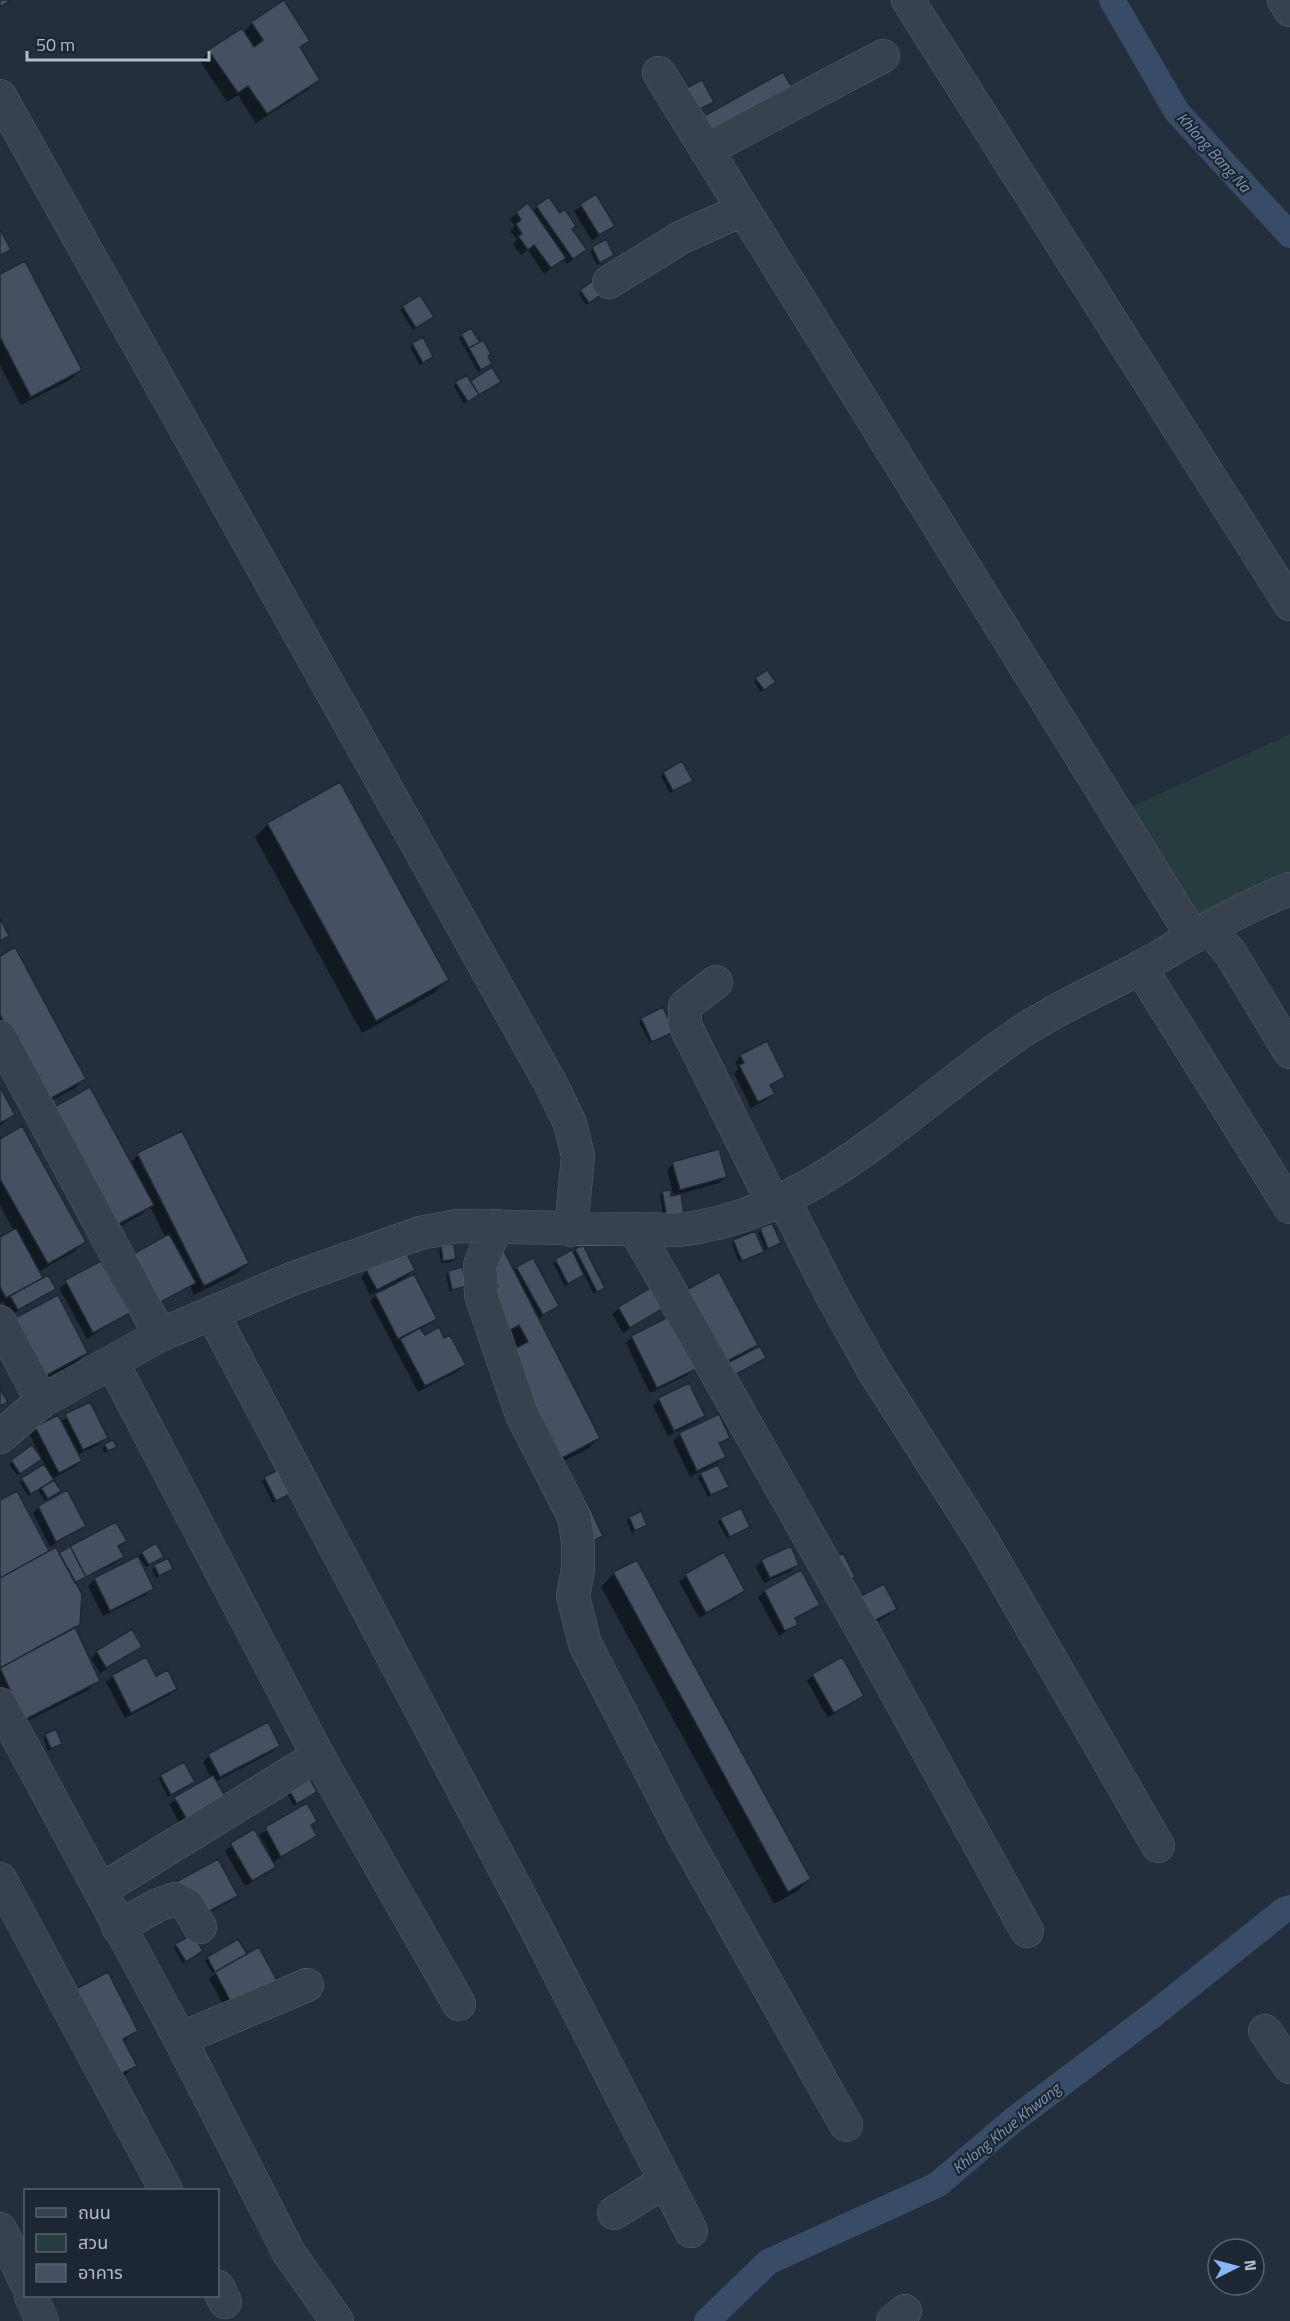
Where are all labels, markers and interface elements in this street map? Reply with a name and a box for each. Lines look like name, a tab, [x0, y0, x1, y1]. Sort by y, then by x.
scale bar	[27, 24, 208, 62]
text: 50 m	[36, 31, 75, 58]
water label: Khlong Bang Na	[1171, 106, 1257, 198]
water label: Khlong Khue Khwang	[947, 2075, 1067, 2179]
legend	[24, 2189, 219, 2297]
text: ถนน	[78, 2199, 111, 2226]
text: สวน	[78, 2229, 108, 2256]
north arrow	[1206, 2237, 1266, 2297]
text: อาคาร	[78, 2259, 123, 2286]
text: N	[1238, 2259, 1263, 2272]

